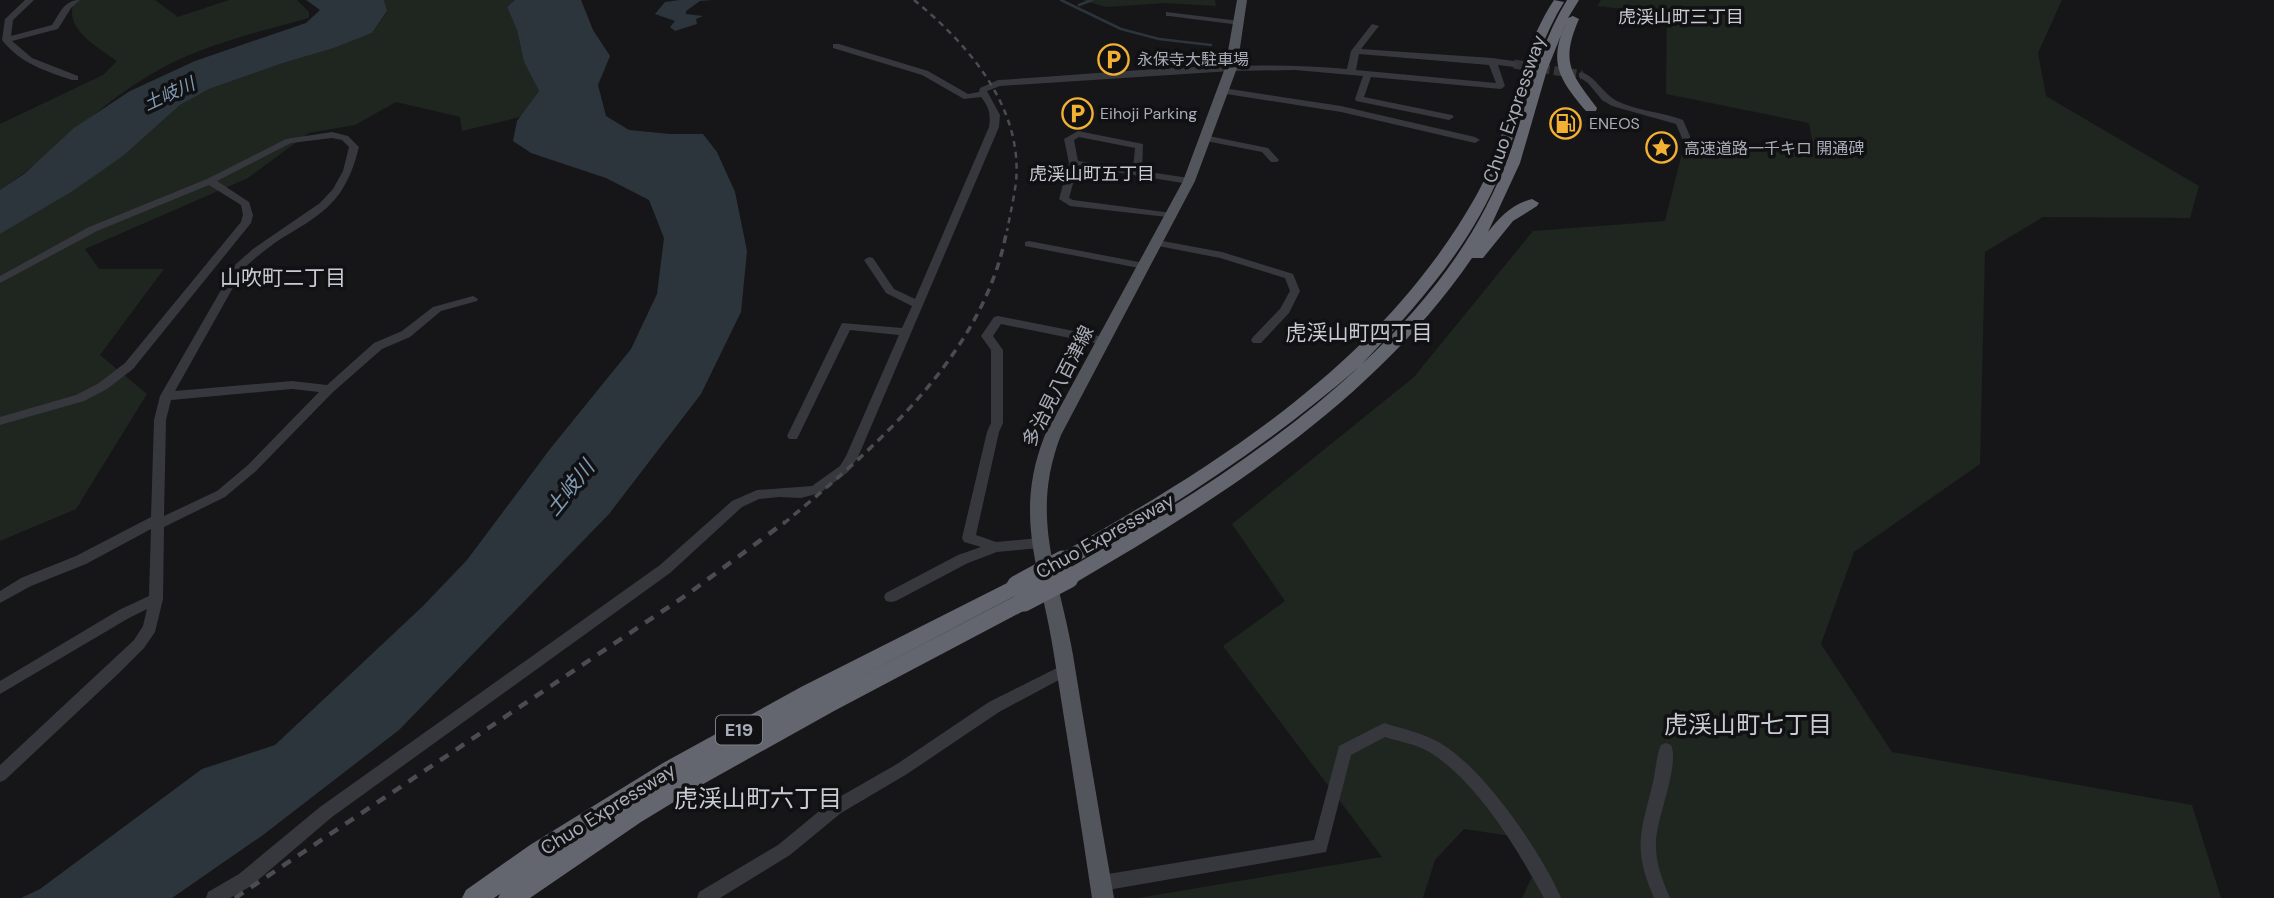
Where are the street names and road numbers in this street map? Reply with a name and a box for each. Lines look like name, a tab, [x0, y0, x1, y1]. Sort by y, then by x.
street label: Chuo Expressway	[1477, 31, 1551, 186]
street label: 多治見八百津線	[1017, 321, 1099, 451]
street label: Chuo Expressway	[1031, 487, 1179, 584]
road number: E19	[716, 716, 762, 744]
street label: Chuo Expressway	[536, 757, 681, 861]

